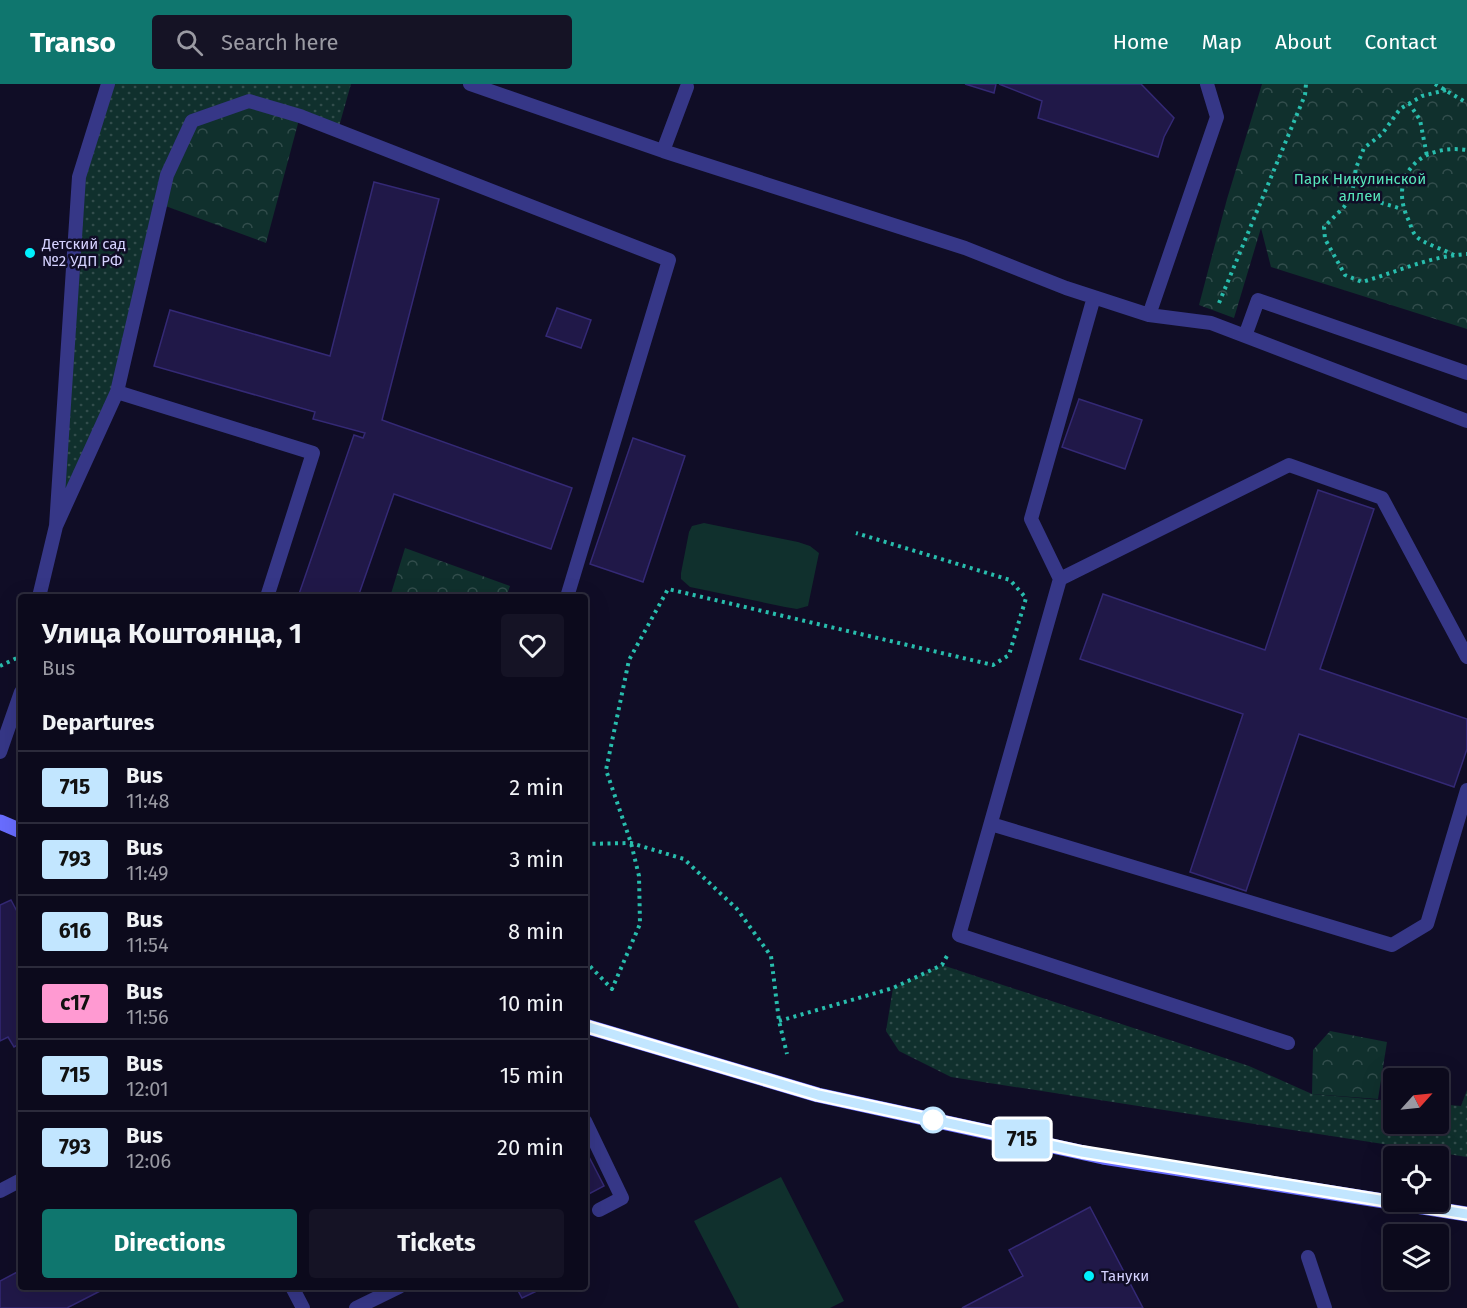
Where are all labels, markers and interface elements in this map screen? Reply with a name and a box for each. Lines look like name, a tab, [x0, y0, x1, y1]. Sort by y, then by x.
search box	[152, 15, 572, 69]
text: Transo	[30, 26, 116, 59]
icon: search	[173, 26, 206, 59]
text: Search here	[221, 29, 338, 56]
text: Home	[1113, 29, 1169, 55]
text: Map	[1202, 29, 1242, 55]
text: About	[1275, 29, 1332, 55]
text: Contact	[1365, 29, 1437, 55]
park label: Парк Никулинской аллеи	[1294, 170, 1426, 205]
place label: Детский сад №2 УДП РФ	[41, 235, 126, 270]
marker: Детский сад №2 УДП РФ	[23, 246, 37, 260]
button: heart	[501, 614, 564, 677]
text: Улица Коштоянца, 1	[42, 617, 302, 650]
text: Bus	[42, 656, 75, 680]
text: Departures	[42, 709, 154, 736]
text: Bus	[126, 762, 163, 789]
text: 715	[60, 774, 90, 800]
text: 2 min	[509, 774, 564, 801]
text: 11:48	[126, 789, 169, 813]
text: Bus	[126, 834, 163, 861]
text: 793	[59, 846, 91, 872]
text: 3 min	[509, 846, 564, 873]
text: 11:49	[126, 861, 168, 885]
text: Bus	[126, 906, 163, 933]
text: 616	[59, 918, 91, 944]
text: 8 min	[508, 918, 564, 945]
text: 11:54	[126, 933, 169, 957]
text: Bus	[126, 978, 163, 1005]
text: с17	[60, 990, 90, 1016]
text: 10 min	[498, 990, 564, 1017]
text: 11:56	[126, 1005, 169, 1029]
text: Bus	[126, 1050, 163, 1077]
text: 715	[60, 1062, 90, 1088]
text: 15 min	[500, 1062, 564, 1089]
north arrow	[1383, 1068, 1449, 1134]
map controls	[1383, 1068, 1449, 1290]
text: 12:01	[126, 1077, 169, 1101]
unlabelled marker	[920, 1107, 946, 1133]
line badge: 715	[988, 1120, 1056, 1158]
text: Bus	[126, 1122, 163, 1149]
text: 715	[1007, 1126, 1037, 1152]
text: 793	[59, 1134, 91, 1160]
text: 20 min	[497, 1134, 564, 1161]
button: locate	[1383, 1146, 1449, 1212]
text: 12:06	[126, 1149, 171, 1173]
button: Directions	[42, 1209, 297, 1278]
button: Tickets	[309, 1209, 564, 1278]
button: layers	[1383, 1224, 1449, 1290]
place label: Тануки	[1101, 1267, 1149, 1285]
marker: Тануки	[1082, 1269, 1096, 1283]

